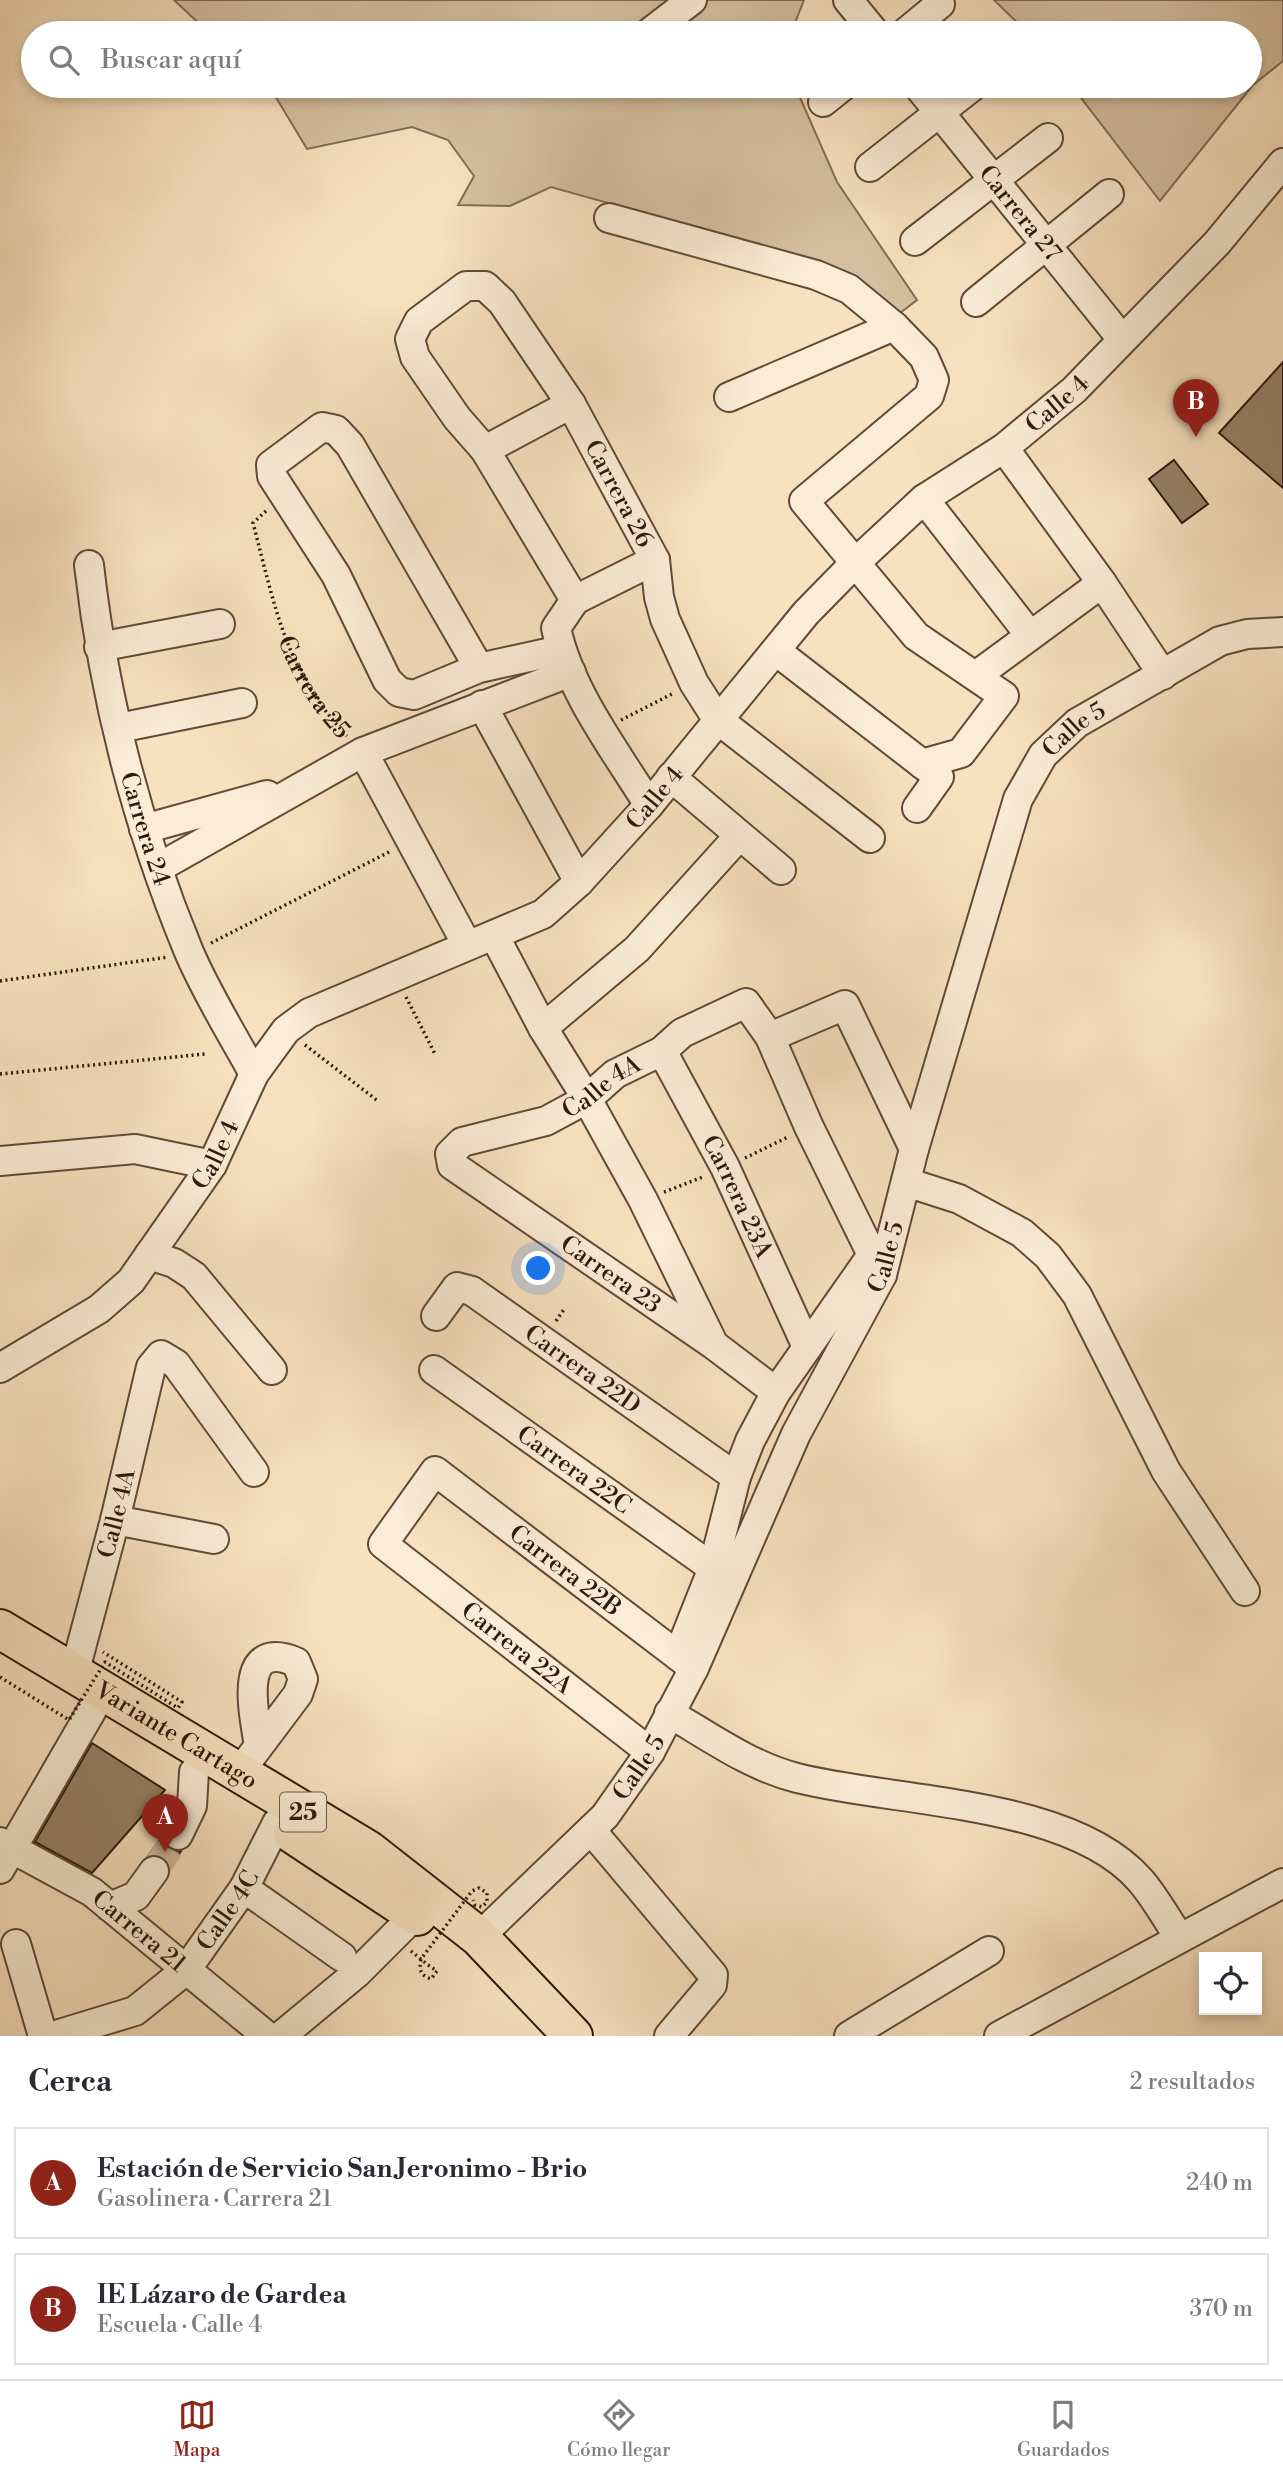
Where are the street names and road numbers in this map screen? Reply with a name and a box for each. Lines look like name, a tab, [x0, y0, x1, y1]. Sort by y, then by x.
street label: Carrera 27	[972, 159, 1067, 268]
street label: Calle 4	[1020, 369, 1096, 440]
street label: Carrera 26	[577, 435, 659, 553]
street label: Carrera 25	[270, 632, 356, 746]
street label: Calle 5	[1036, 696, 1111, 764]
street label: Calle 4	[620, 760, 691, 836]
street label: Carrera 24	[113, 769, 176, 890]
street label: Calle 4A	[557, 1049, 647, 1126]
street label: Calle 4	[185, 1116, 247, 1196]
street label: Carrera 23A	[695, 1130, 779, 1264]
street label: Calle 5	[861, 1218, 911, 1299]
street label: Carrera 23	[554, 1229, 667, 1320]
street label: Carrera 22D	[518, 1319, 646, 1421]
street label: Carrera 22C	[511, 1420, 637, 1521]
street label: Calle 4A	[92, 1466, 143, 1562]
street label: Carrera 22B	[503, 1519, 627, 1623]
street label: Carrera 22A	[455, 1596, 578, 1702]
street label: Variante Cartago	[88, 1675, 263, 1796]
street label: Calle 5	[607, 1730, 672, 1807]
road number: 25	[280, 1792, 326, 1831]
street label: Calle 4C	[190, 1866, 266, 1957]
street label: Carrera 21	[85, 1884, 193, 1980]

